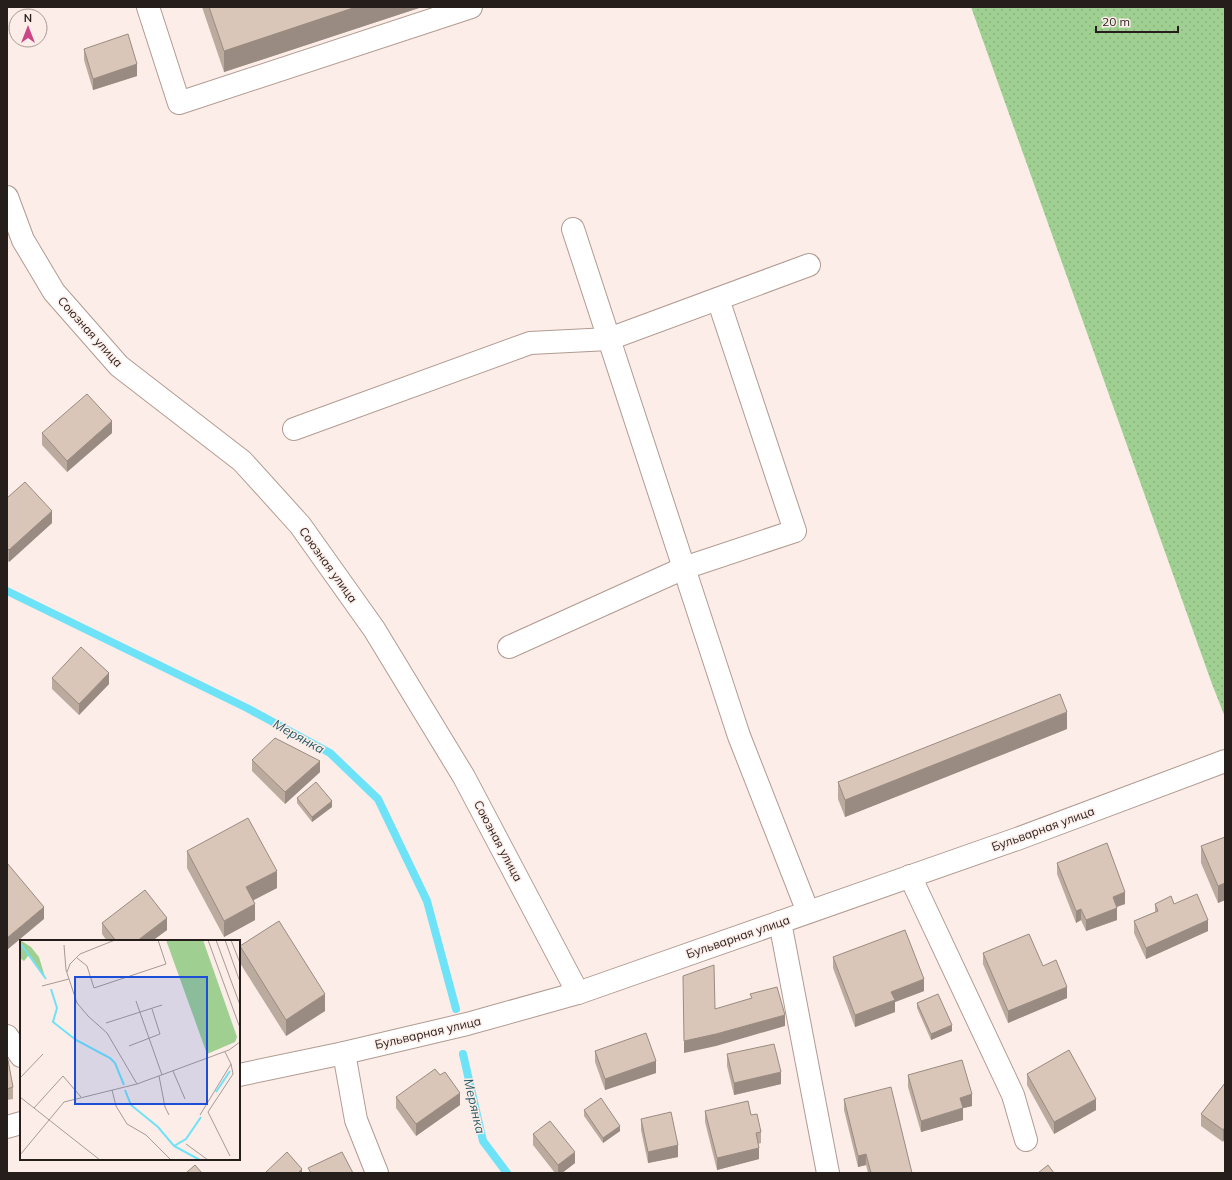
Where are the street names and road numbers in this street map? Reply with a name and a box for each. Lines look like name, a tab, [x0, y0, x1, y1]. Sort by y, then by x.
street label: Союзная улица	[55, 293, 126, 370]
street label: Союзная улица	[296, 524, 361, 605]
street label: Союзная улица	[471, 798, 526, 884]
street label: Бульварная улица	[989, 803, 1096, 854]
street label: Бульварная улица	[684, 912, 792, 961]
street label: Бульварная улица	[373, 1013, 482, 1052]

